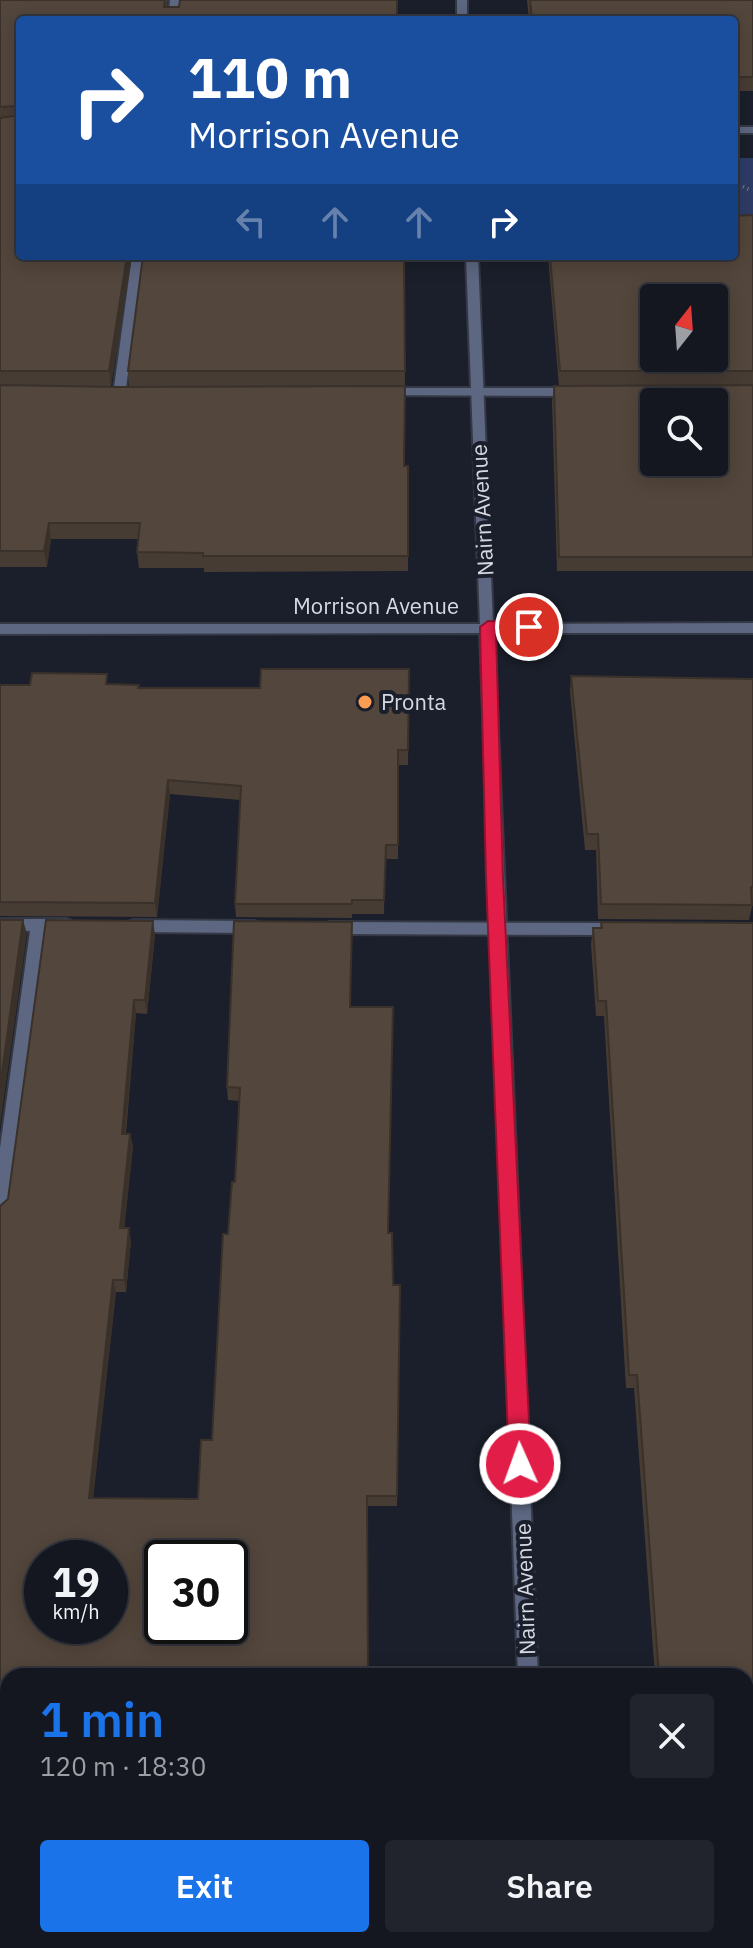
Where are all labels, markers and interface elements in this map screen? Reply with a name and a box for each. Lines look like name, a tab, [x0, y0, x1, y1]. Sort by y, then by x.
text: 110 m	[188, 41, 352, 113]
icon: right	[56, 48, 160, 152]
text: Morrison Avenue	[188, 111, 460, 158]
icon: left	[229, 200, 273, 244]
icon: ahead	[313, 200, 357, 244]
icon: ahead	[397, 200, 441, 244]
icon: right	[481, 200, 525, 244]
north arrow	[640, 284, 728, 372]
map controls	[640, 284, 728, 476]
button: search	[640, 388, 728, 476]
street label: Nairn Avenue	[464, 443, 499, 577]
street label: Morrison Avenue	[293, 591, 459, 620]
pin	[495, 593, 563, 661]
icon: arrive	[507, 605, 551, 649]
place label: Pronta	[381, 687, 447, 716]
marker: Pronta	[356, 693, 374, 711]
position arrow	[478, 1422, 562, 1506]
street label: Nairn Avenue	[508, 1523, 541, 1655]
speed limit sign: 30	[144, 1540, 248, 1644]
text: 19	[52, 1556, 100, 1608]
text: km/h	[52, 1598, 100, 1625]
text: 1 min	[40, 1688, 164, 1750]
button: close	[630, 1694, 714, 1778]
text: 120 m · 18:30	[40, 1749, 206, 1783]
button: Exit	[40, 1840, 369, 1932]
button: Share	[385, 1840, 714, 1932]

